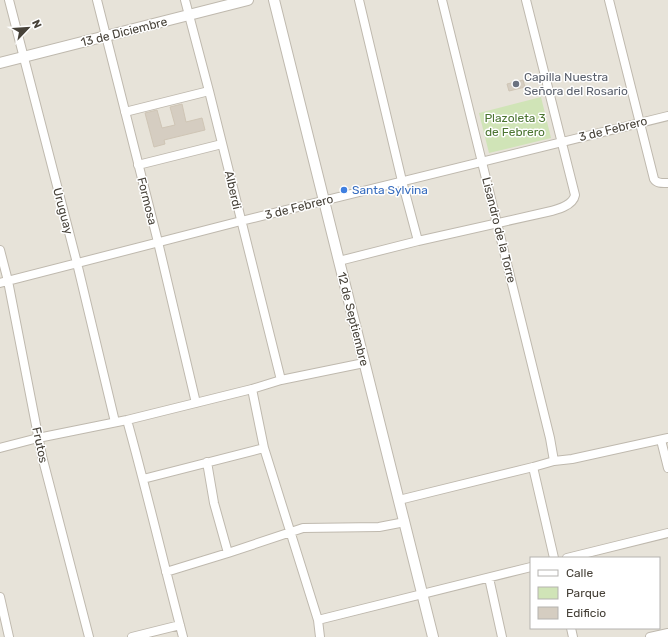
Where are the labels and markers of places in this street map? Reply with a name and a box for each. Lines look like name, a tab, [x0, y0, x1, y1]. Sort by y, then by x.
place label: Capilla Nuestra Señora del Rosario	[524, 70, 628, 98]
marker: Capilla Nuestra Señora del Rosario	[511, 79, 521, 89]
place label: Santa Sylvina	[352, 183, 428, 197]
marker: Santa Sylvina	[339, 185, 349, 195]

